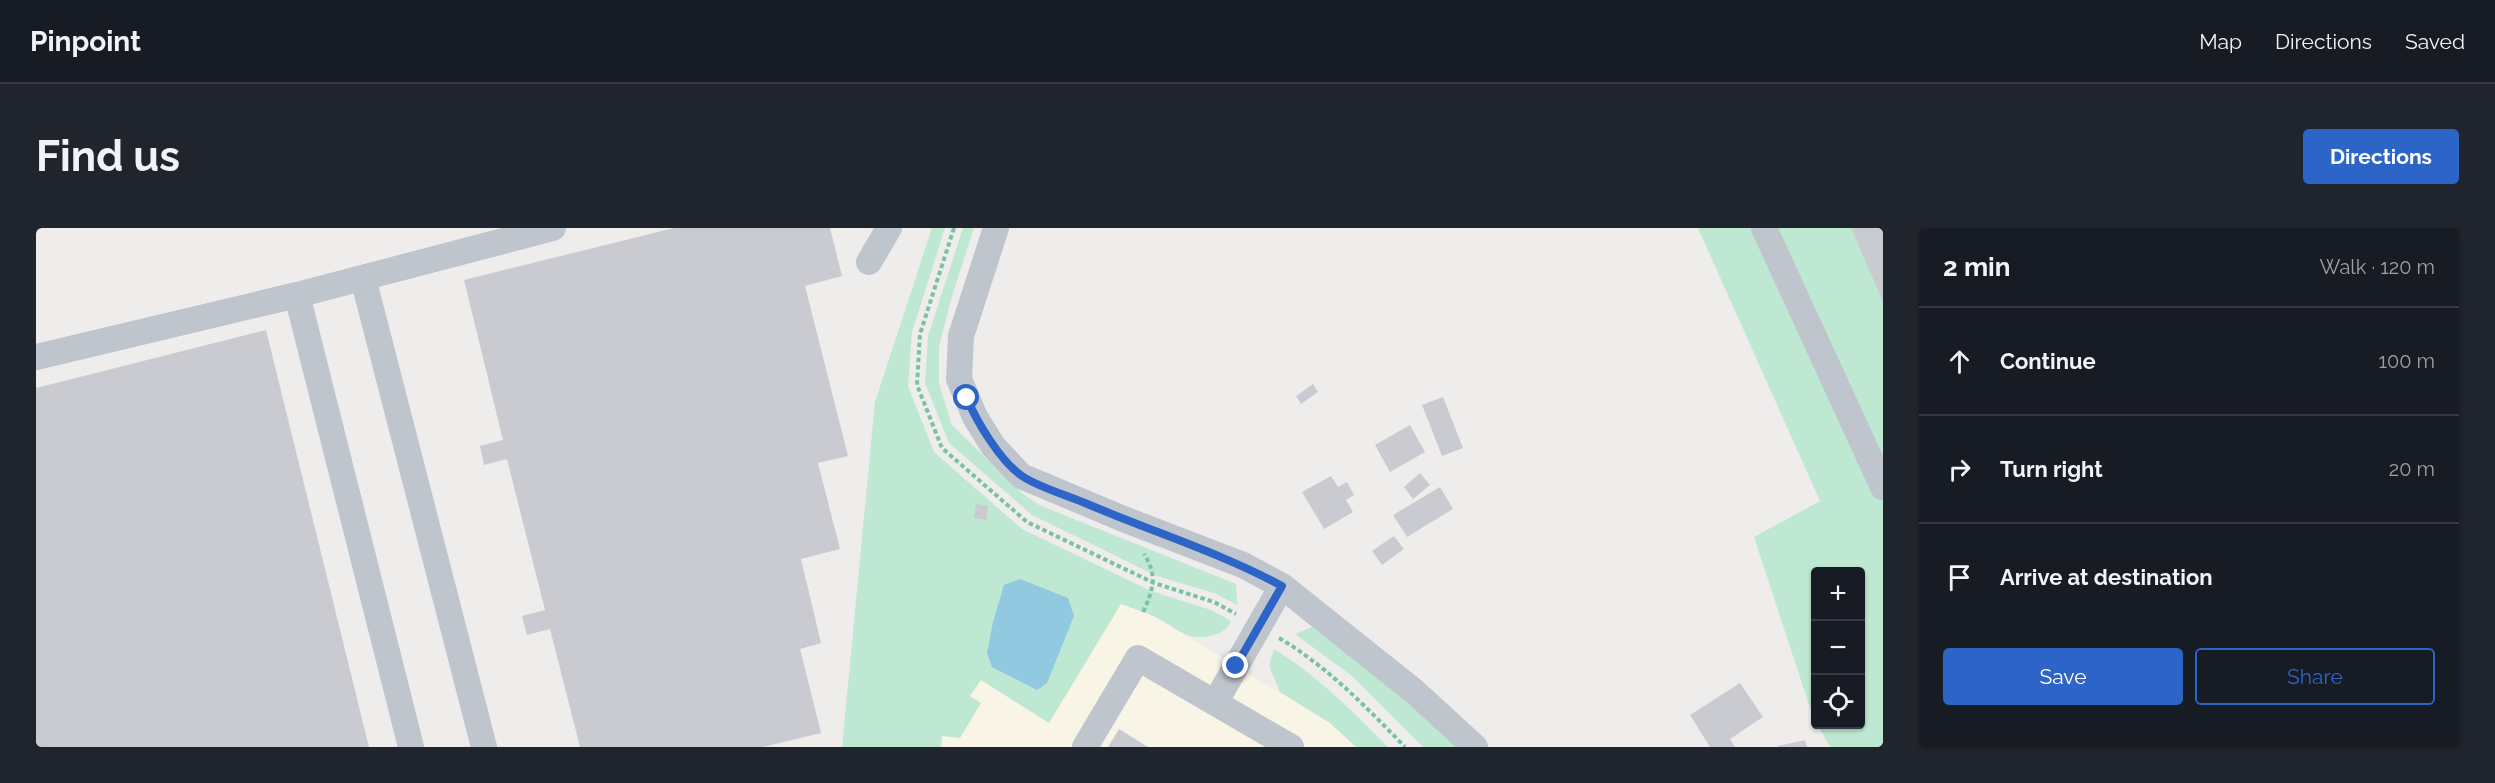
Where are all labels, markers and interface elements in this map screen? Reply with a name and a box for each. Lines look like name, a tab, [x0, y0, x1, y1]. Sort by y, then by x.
text: Pinpoint	[30, 25, 141, 58]
text: Map	[2199, 29, 2242, 54]
text: Directions	[2275, 29, 2372, 54]
text: Saved	[2405, 29, 2465, 54]
button: Directions	[2303, 129, 2459, 184]
text: Find us	[36, 132, 180, 181]
text: 2 min	[1943, 252, 2010, 282]
text: Walk · 120 m	[2320, 255, 2435, 279]
icon: ahead	[1943, 345, 1976, 378]
text: Continue	[2000, 348, 2096, 374]
text: 100 m	[2378, 349, 2435, 373]
route start	[953, 384, 979, 410]
icon: right	[1943, 453, 1976, 486]
text: Turn right	[2000, 456, 2103, 482]
text: 20 m	[2389, 457, 2435, 481]
icon: arrive	[1943, 561, 1976, 594]
text: Arrive at destination	[2000, 564, 2213, 590]
map controls	[1811, 567, 1865, 729]
button: +	[1811, 567, 1865, 621]
button: −	[1811, 621, 1865, 675]
button: Save	[1943, 648, 2183, 705]
button: Share	[2195, 648, 2435, 705]
route end	[1222, 652, 1248, 678]
button: locate	[1811, 675, 1865, 729]

